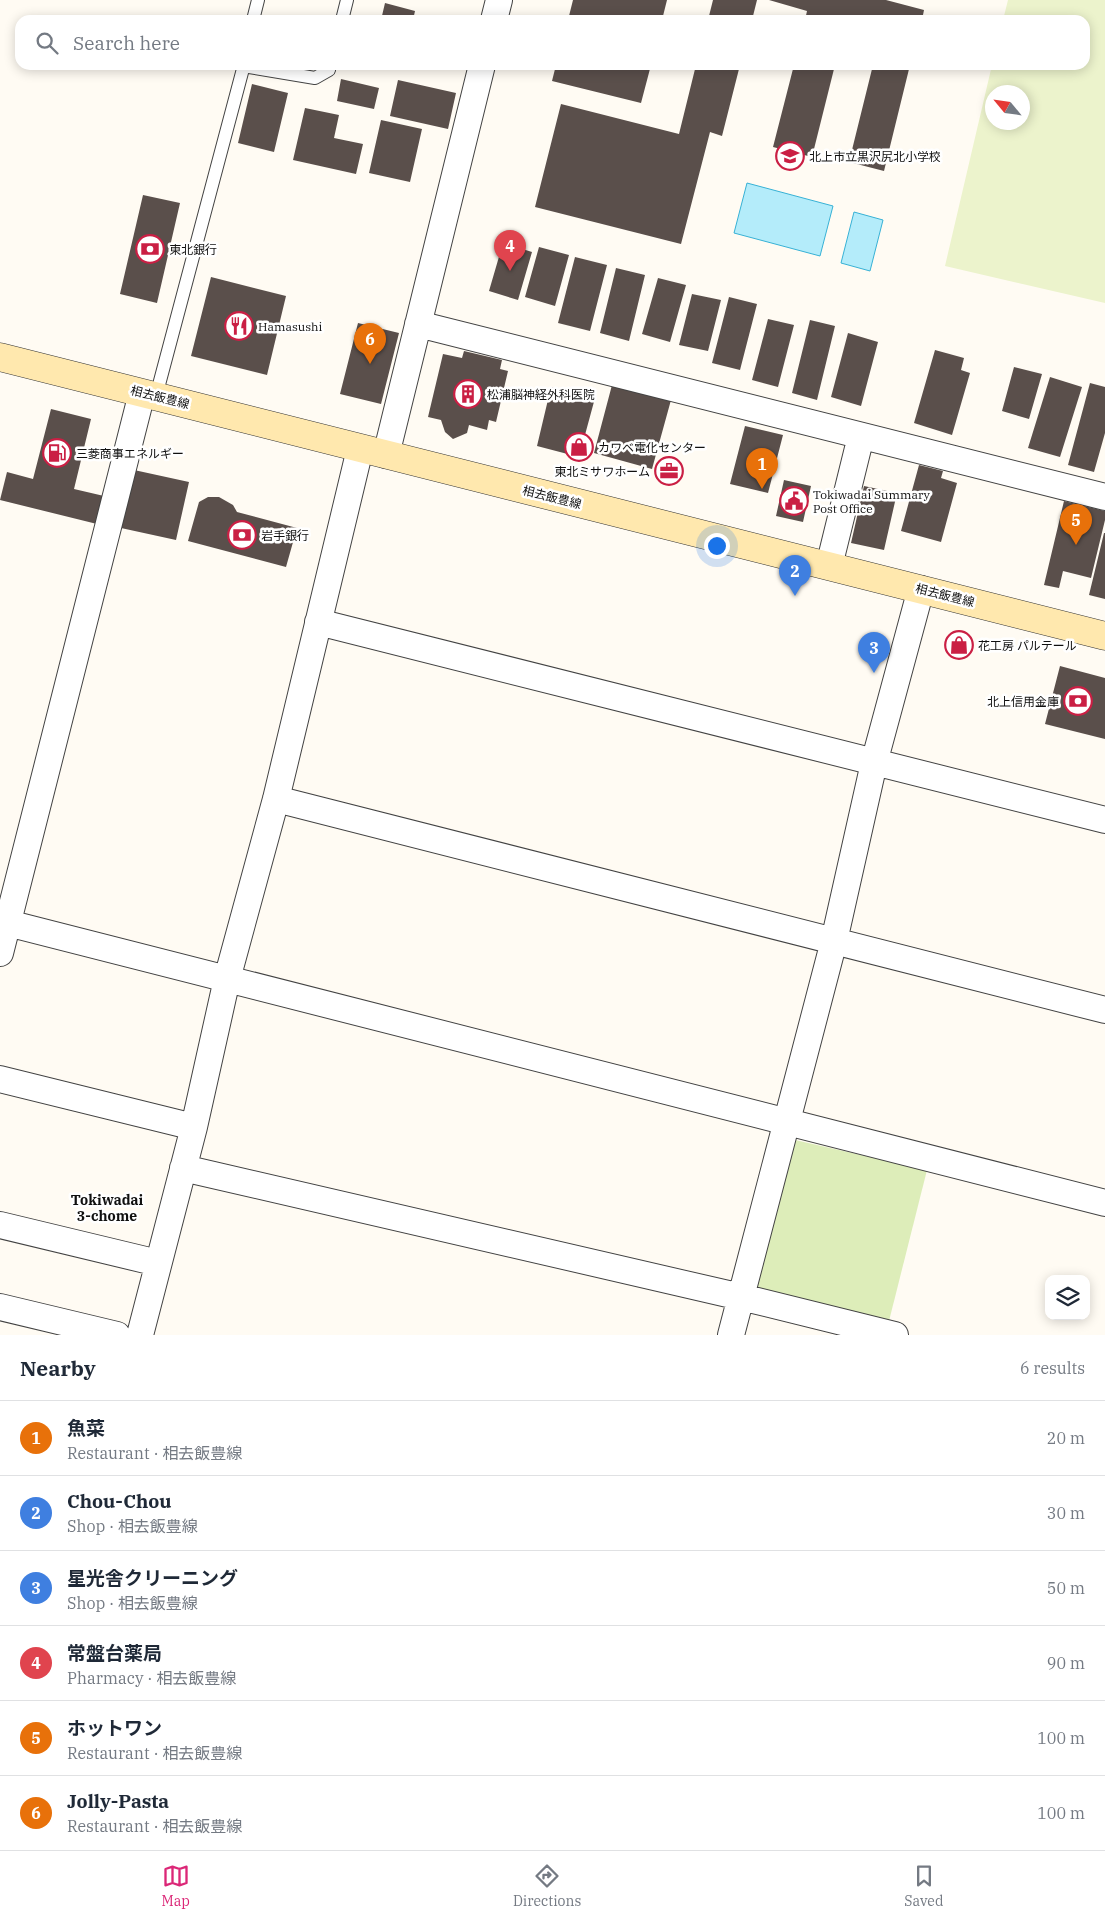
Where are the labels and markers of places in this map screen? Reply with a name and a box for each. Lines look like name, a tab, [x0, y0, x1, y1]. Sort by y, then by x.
school or university icon: 北上市立黒沢尻北小学校	[775, 141, 805, 171]
place label: 北上市立黒沢尻北小学校	[809, 149, 941, 164]
pin: 4	[494, 230, 526, 271]
bank icon: 東北銀行	[135, 234, 165, 264]
place label: 東北銀行	[169, 242, 217, 257]
restaurant icon: Hamasushi	[224, 311, 254, 341]
place label: Hamasushi	[258, 319, 323, 334]
pin: 6	[354, 323, 386, 364]
building icon: 松浦脳神経外科医院	[453, 379, 483, 409]
place label: 松浦脳神経外科医院	[487, 387, 595, 402]
shop icon: カワベ電化センター	[564, 432, 594, 462]
fuel station icon: 三菱商事エネルギー	[42, 438, 72, 468]
place label: カワベ電化センター	[598, 440, 706, 455]
place label: 三菱商事エネルギー	[76, 446, 184, 461]
pin: 1	[746, 448, 778, 489]
office icon: 東北ミサワホーム	[654, 456, 684, 486]
place label: 東北ミサワホーム	[554, 464, 650, 479]
public building icon: Tokiwadai Summary Post Office	[779, 486, 809, 516]
place label: Tokiwadai Summary Post Office	[813, 487, 931, 516]
pin: 5	[1060, 504, 1092, 545]
bank icon: 岩手銀行	[227, 520, 257, 550]
place label: 岩手銀行	[261, 528, 309, 543]
pin: 2	[779, 555, 811, 596]
shop icon: 花工房 パルテール	[944, 630, 974, 660]
pin: 3	[858, 632, 890, 673]
place label: 花工房 パルテール	[978, 638, 1077, 653]
bank icon: 北上信用金庫	[1063, 686, 1093, 716]
place label: 北上信用金庫	[987, 694, 1059, 709]

